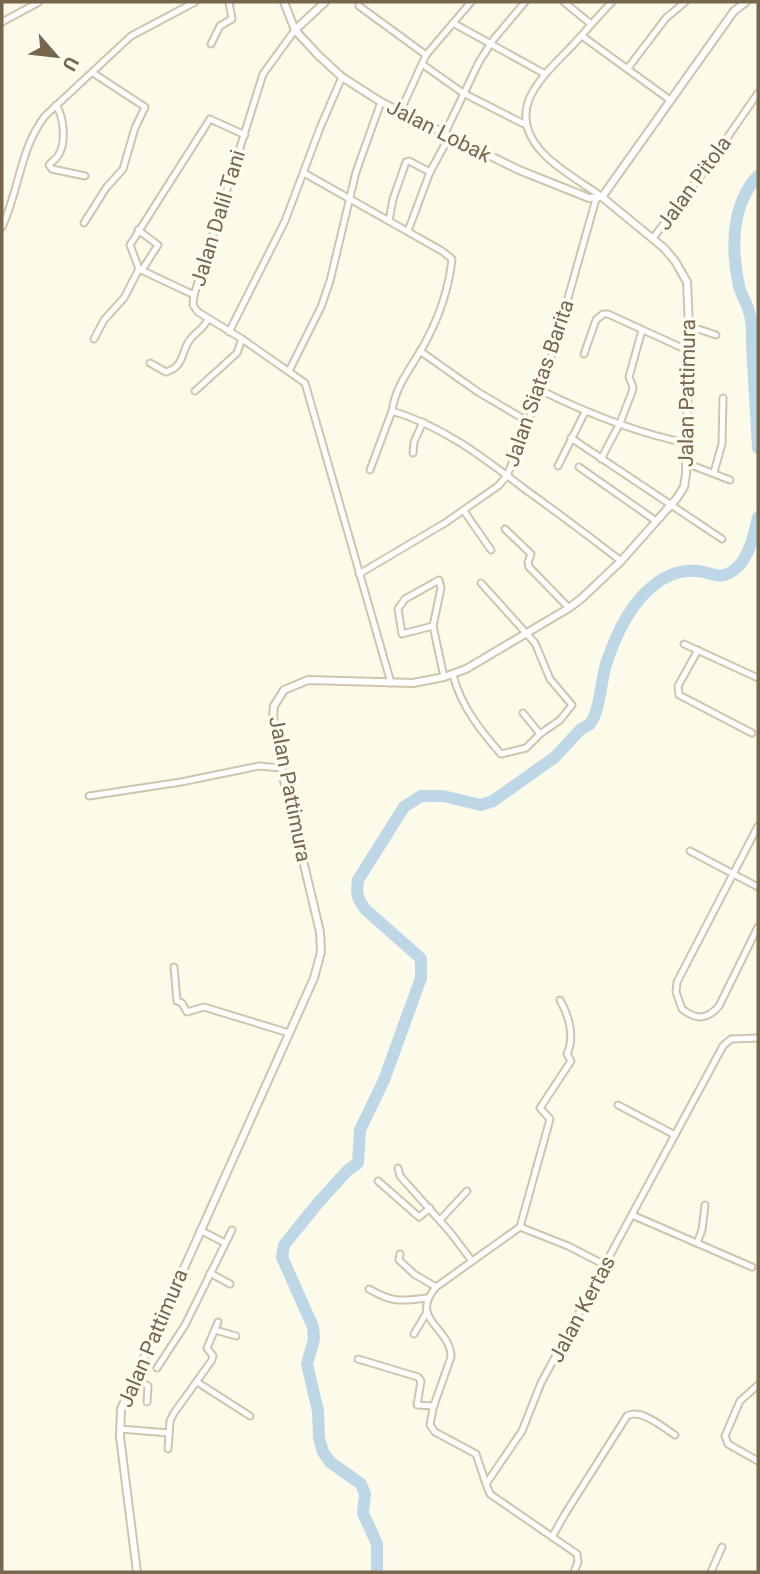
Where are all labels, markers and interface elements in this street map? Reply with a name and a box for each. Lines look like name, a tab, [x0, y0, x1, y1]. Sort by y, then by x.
north arrow	[21, 21, 91, 91]
text: U	[57, 53, 84, 75]
street label: Jalan Lobak	[383, 95, 495, 168]
street label: Jalan Pitola	[652, 132, 736, 234]
street label: Jalan Dalil Tani	[186, 147, 250, 289]
street label: Jalan Siatas Barita	[499, 296, 579, 470]
street label: Jalan Pattimura	[674, 319, 700, 467]
street label: Jalan Pattimura	[264, 714, 316, 864]
street label: Jalan Kertas	[544, 1252, 620, 1366]
street label: Jalan Pattimura	[113, 1265, 193, 1411]

